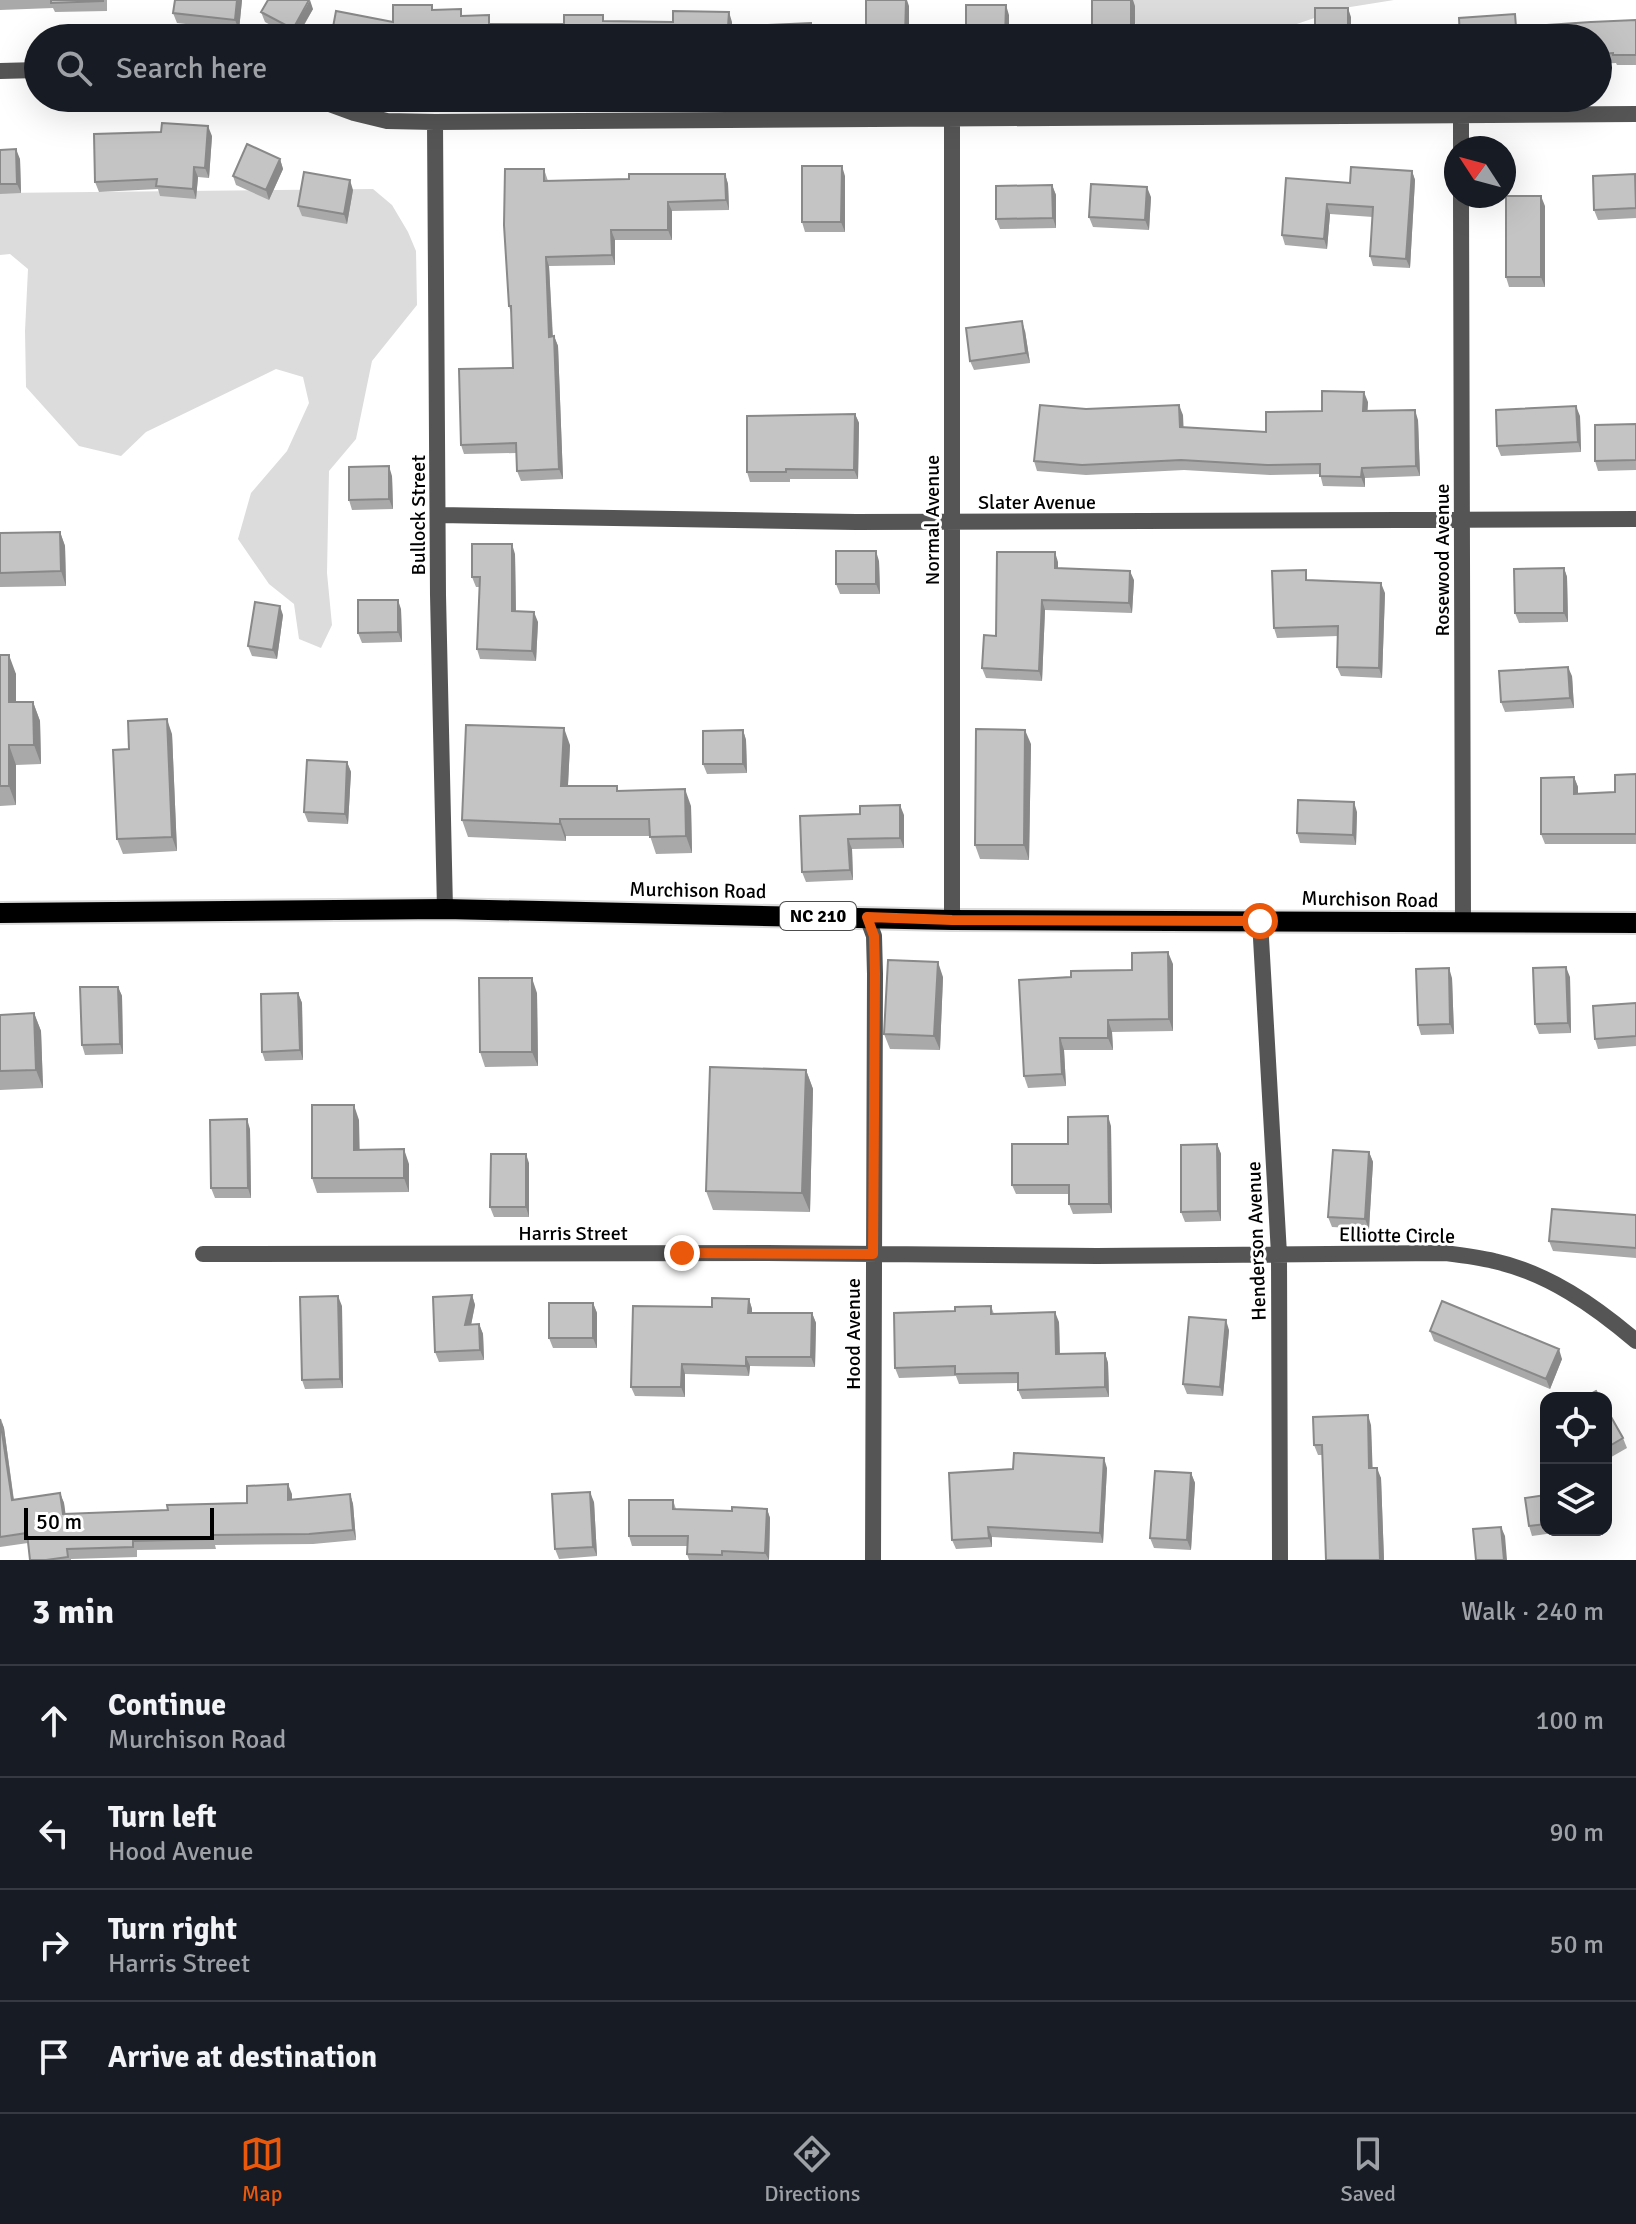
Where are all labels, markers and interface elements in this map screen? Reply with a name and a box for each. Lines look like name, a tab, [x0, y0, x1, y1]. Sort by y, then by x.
search box	[24, 24, 1612, 112]
icon: search	[52, 46, 96, 90]
text: Search here	[116, 50, 267, 87]
north arrow	[1444, 136, 1516, 208]
street label: Bullock Street	[406, 455, 431, 575]
street label: Normal Avenue	[920, 455, 945, 585]
street label: Rosewood Avenue	[1430, 483, 1455, 637]
street label: Slater Avenue	[978, 490, 1096, 515]
street label: Murchison Road	[629, 877, 767, 904]
street label: Murchison Road	[1301, 886, 1439, 913]
road number: NC 210	[780, 902, 856, 930]
route start	[1242, 903, 1278, 939]
street label: Henderson Avenue	[1241, 1161, 1272, 1321]
street label: Harris Street	[518, 1221, 628, 1246]
street label: Elliotte Circle	[1339, 1222, 1455, 1249]
route end	[664, 1235, 700, 1271]
street label: Hood Avenue	[841, 1278, 866, 1390]
map controls	[1540, 1392, 1612, 1536]
button: locate	[1540, 1392, 1612, 1464]
button: layers	[1540, 1464, 1612, 1536]
scale bar	[24, 1504, 214, 1540]
text: 50 m	[36, 1508, 82, 1535]
text: 3 min	[32, 1591, 114, 1633]
text: Walk · 240 m	[1461, 1596, 1604, 1628]
text: Continue	[108, 1687, 226, 1724]
icon: ahead	[32, 1699, 76, 1743]
text: 100 m	[1535, 1705, 1604, 1737]
text: Murchison Road	[108, 1724, 286, 1756]
text: Turn left	[108, 1799, 217, 1836]
icon: left	[32, 1811, 76, 1855]
text: 90 m	[1549, 1817, 1604, 1849]
text: Hood Avenue	[108, 1836, 253, 1868]
text: Turn right	[108, 1911, 237, 1948]
icon: right	[32, 1923, 76, 1967]
text: 50 m	[1549, 1929, 1604, 1961]
text: Harris Street	[108, 1948, 250, 1980]
icon: arrive	[32, 2035, 76, 2079]
text: Arrive at destination	[108, 2039, 377, 2076]
tab: Map	[240, 2132, 284, 2207]
tab: Directions	[764, 2132, 860, 2207]
tab: Saved	[1341, 2132, 1396, 2207]

